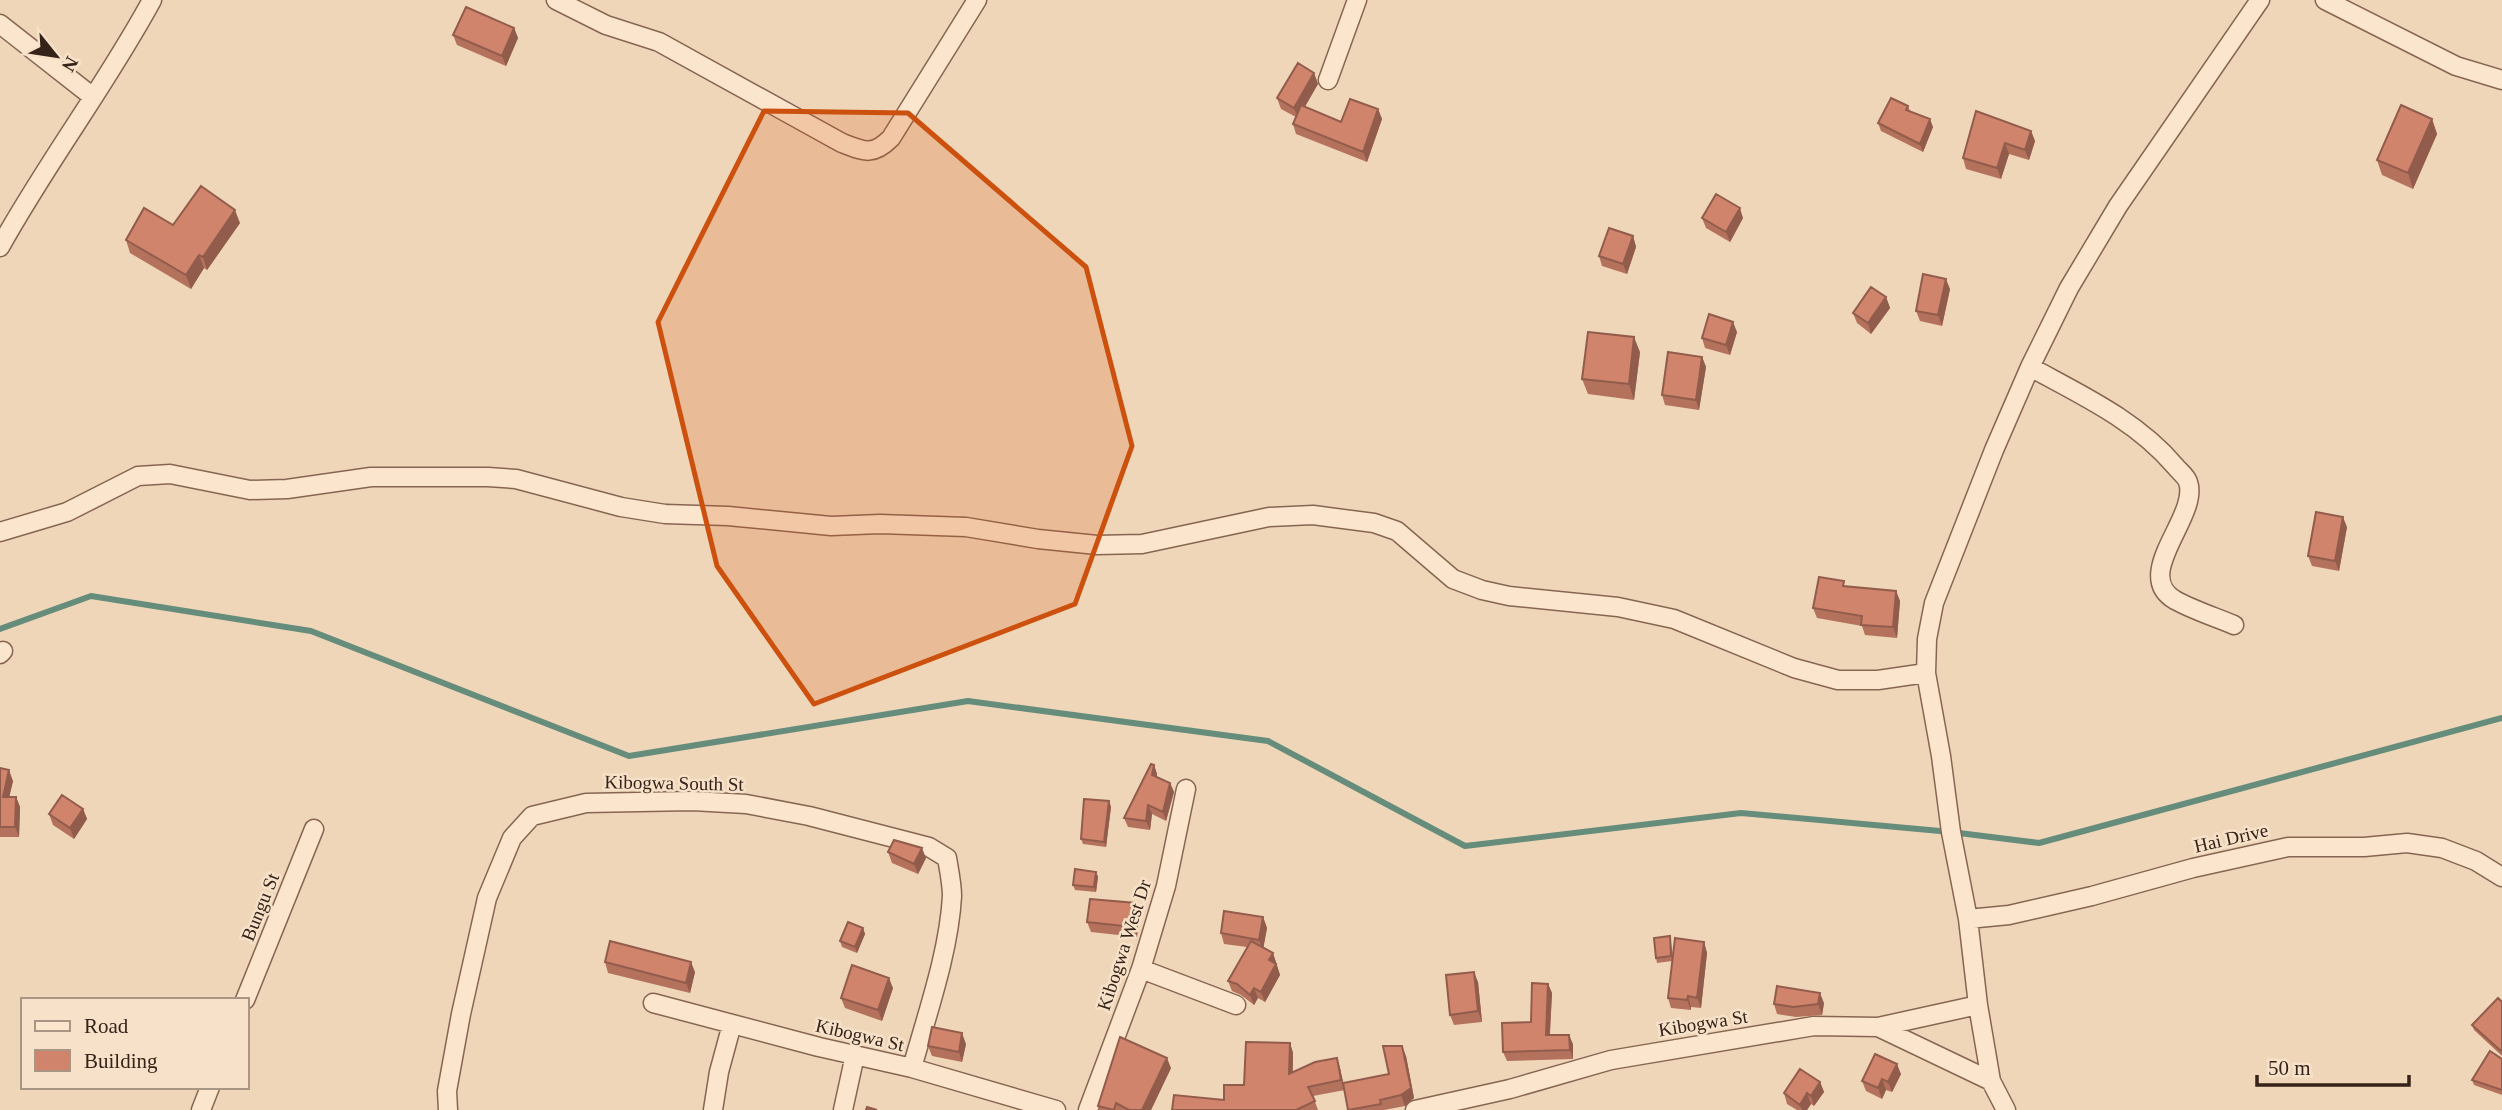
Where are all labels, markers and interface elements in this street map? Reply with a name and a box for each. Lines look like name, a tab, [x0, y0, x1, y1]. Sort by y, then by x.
north arrow	[21, 21, 91, 91]
text: N	[58, 53, 83, 76]
street label: Kibogwa South St	[604, 771, 745, 795]
street label: Hai Drive	[2192, 819, 2270, 857]
street label: Bungu St	[237, 869, 283, 944]
street label: Kibogwa West Dr	[1093, 876, 1155, 1013]
legend	[21, 998, 248, 1089]
street label: Kibogwa St	[1657, 1005, 1750, 1040]
text: Road	[84, 1014, 129, 1038]
street label: Kibogwa St	[814, 1015, 907, 1056]
scale bar	[2257, 1044, 2409, 1088]
text: Building	[84, 1049, 158, 1073]
text: 50 m	[2268, 1056, 2311, 1080]

